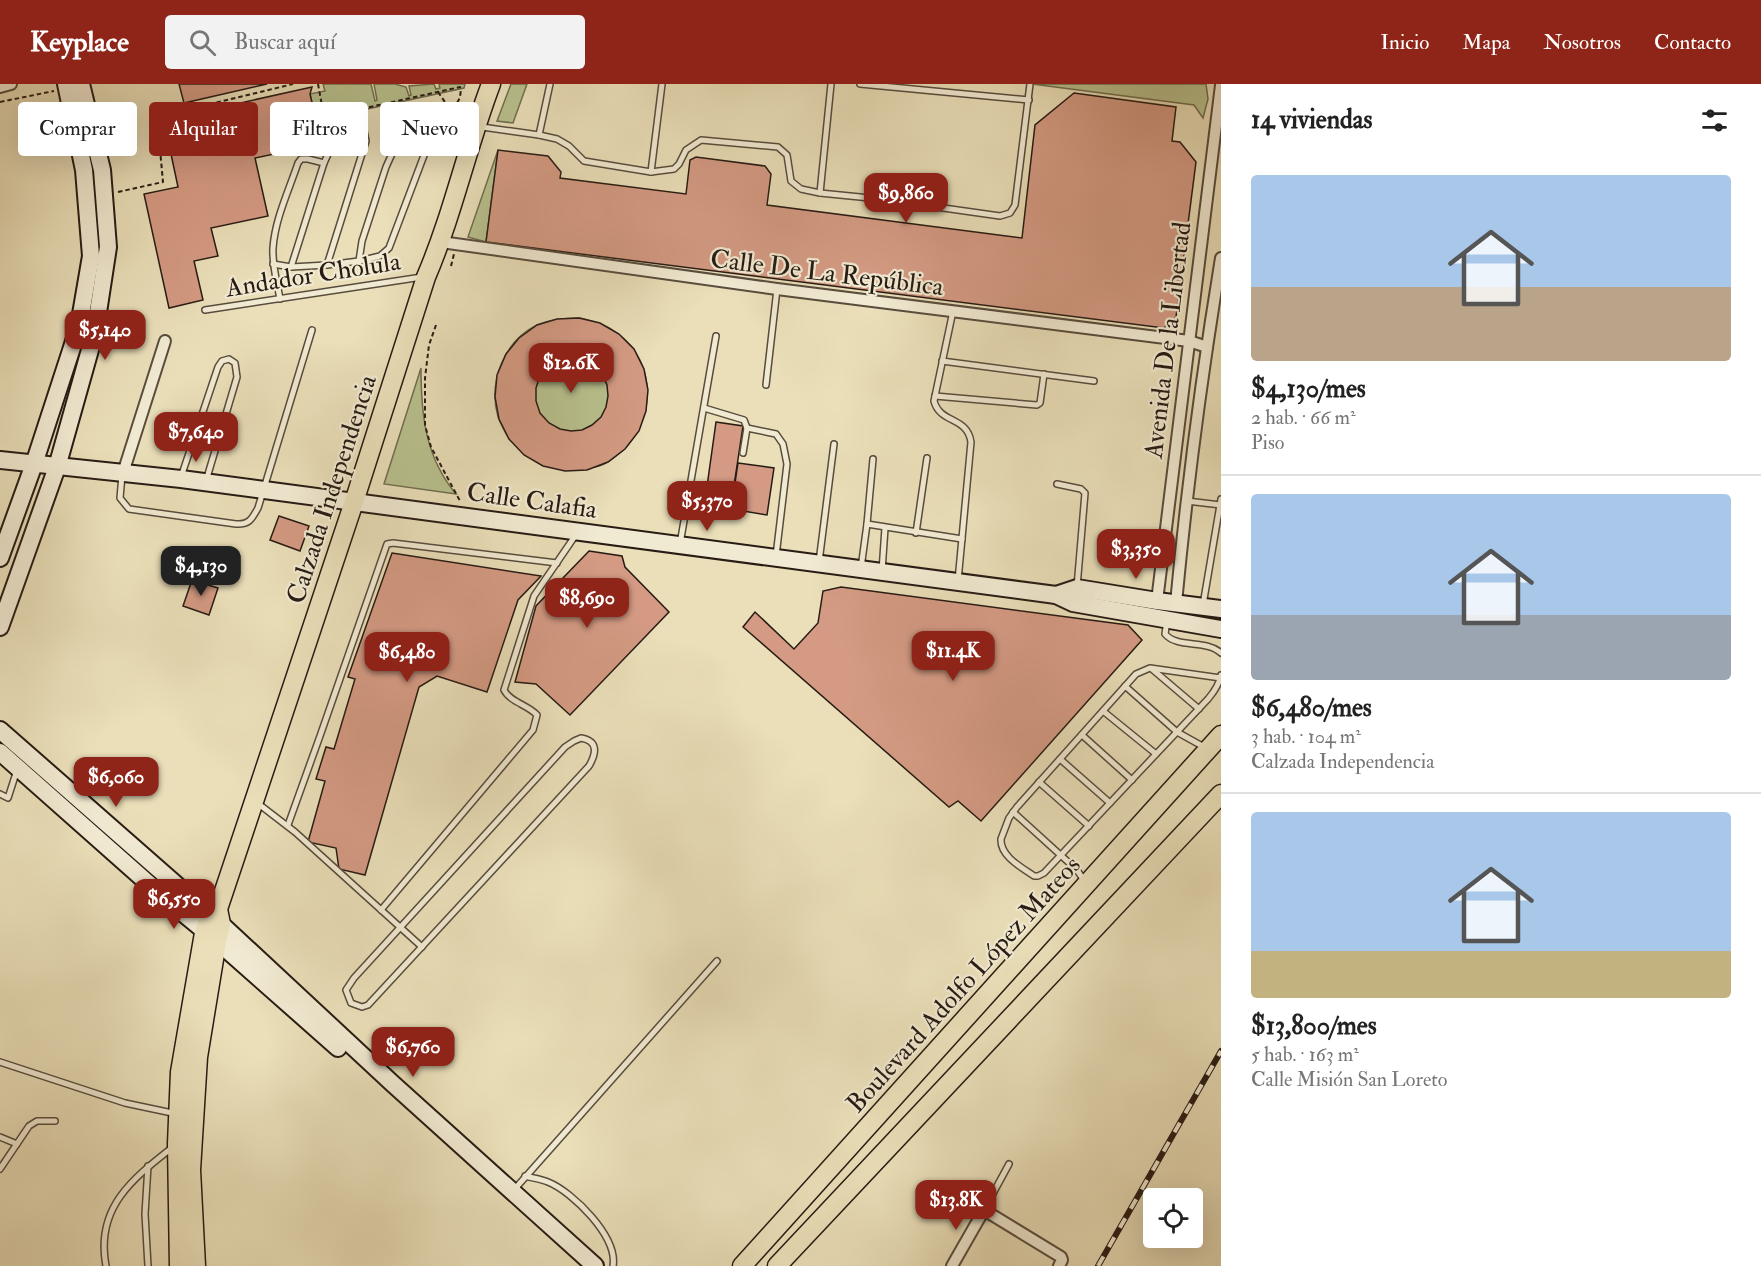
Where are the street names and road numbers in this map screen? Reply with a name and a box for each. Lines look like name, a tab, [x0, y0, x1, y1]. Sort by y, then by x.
street label: Avenida De la Libertad	[1137, 220, 1198, 461]
street label: Calle De La República	[708, 243, 946, 304]
street label: Andador Cholula	[223, 245, 403, 305]
street label: Calzada Independencia	[280, 371, 385, 608]
street label: Calle Calafia	[465, 476, 599, 526]
street label: Boulevard Adolfo López Mateos	[840, 850, 1088, 1120]

